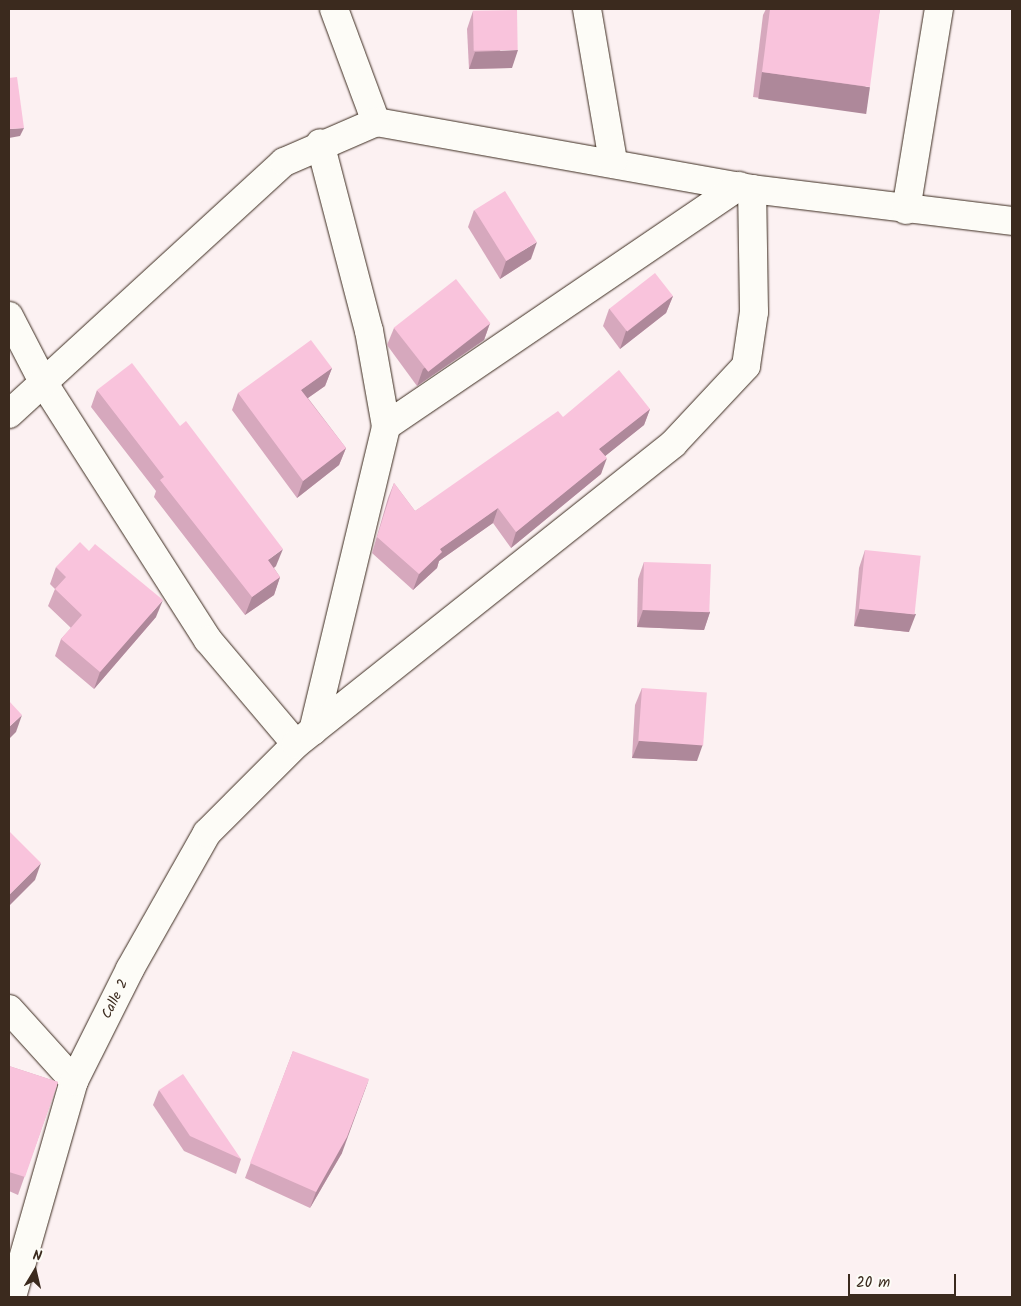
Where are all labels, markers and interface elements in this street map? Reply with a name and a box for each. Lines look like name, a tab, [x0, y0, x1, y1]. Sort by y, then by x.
street label: Calle 2	[98, 977, 132, 1021]
text: N	[31, 1245, 43, 1268]
north arrow	[10, 1246, 60, 1296]
scale bar	[851, 1264, 958, 1296]
text: 20 m	[856, 1271, 890, 1295]

